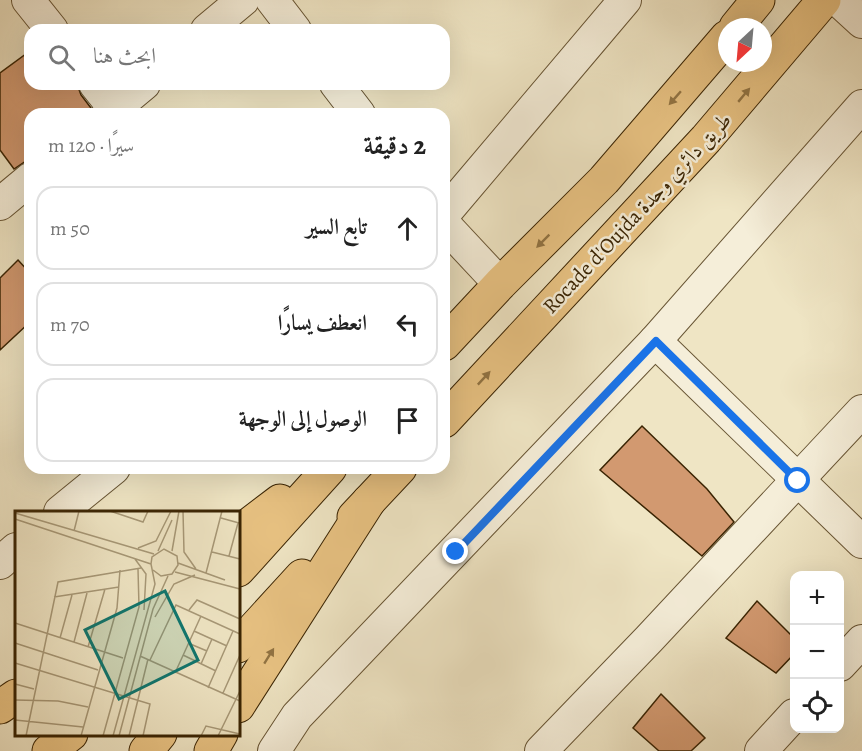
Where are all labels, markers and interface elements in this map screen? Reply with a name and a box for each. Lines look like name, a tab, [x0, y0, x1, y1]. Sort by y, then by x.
north arrow	[718, 18, 772, 72]
search box	[24, 24, 450, 90]
icon: search	[45, 41, 78, 74]
text: ابحث هنا	[93, 41, 156, 71]
one-way arrow	[737, 88, 750, 103]
one-way arrow	[668, 90, 682, 105]
street label: Rocade d'Oujda طريق دائري وجدة	[536, 106, 739, 321]
text: 2 دقيقة	[364, 128, 426, 163]
text: سيرًا · 120 m	[48, 132, 134, 159]
text: تابع السير	[306, 212, 367, 242]
icon: ahead	[391, 212, 424, 245]
text: 50 m	[50, 215, 90, 242]
one-way arrow	[536, 233, 550, 248]
text: انعطف يسارًا	[278, 308, 367, 338]
icon: left	[391, 308, 424, 341]
text: 70 m	[50, 311, 90, 338]
one-way arrow	[477, 370, 491, 385]
text: الوصول إلى الوجهة	[239, 404, 367, 434]
icon: arrive	[391, 404, 424, 437]
route start	[784, 467, 810, 493]
inset map	[15, 511, 240, 736]
route end	[442, 538, 468, 564]
map controls	[790, 571, 844, 733]
button: +	[790, 571, 844, 625]
button: −	[790, 625, 844, 679]
one-way arrow	[264, 648, 275, 665]
button: locate	[790, 679, 844, 733]

